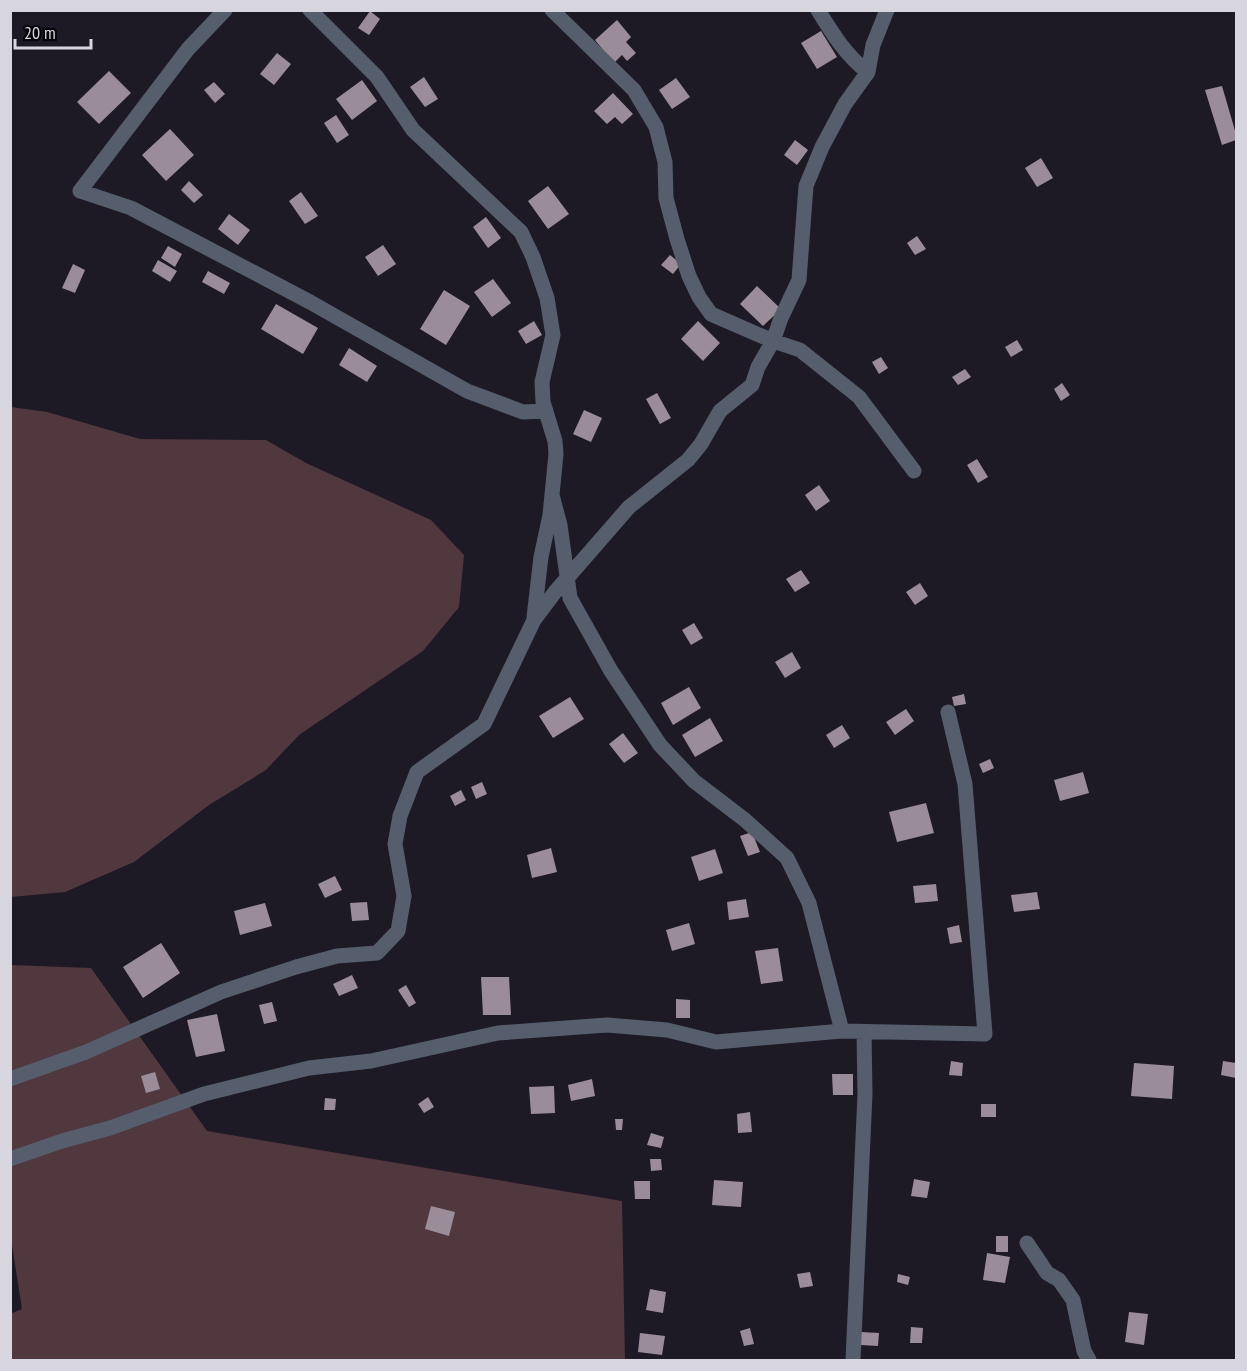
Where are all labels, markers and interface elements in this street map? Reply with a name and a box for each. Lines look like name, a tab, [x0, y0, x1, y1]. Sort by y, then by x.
scale bar	[15, 12, 92, 50]
text: 20 m	[24, 21, 56, 44]

